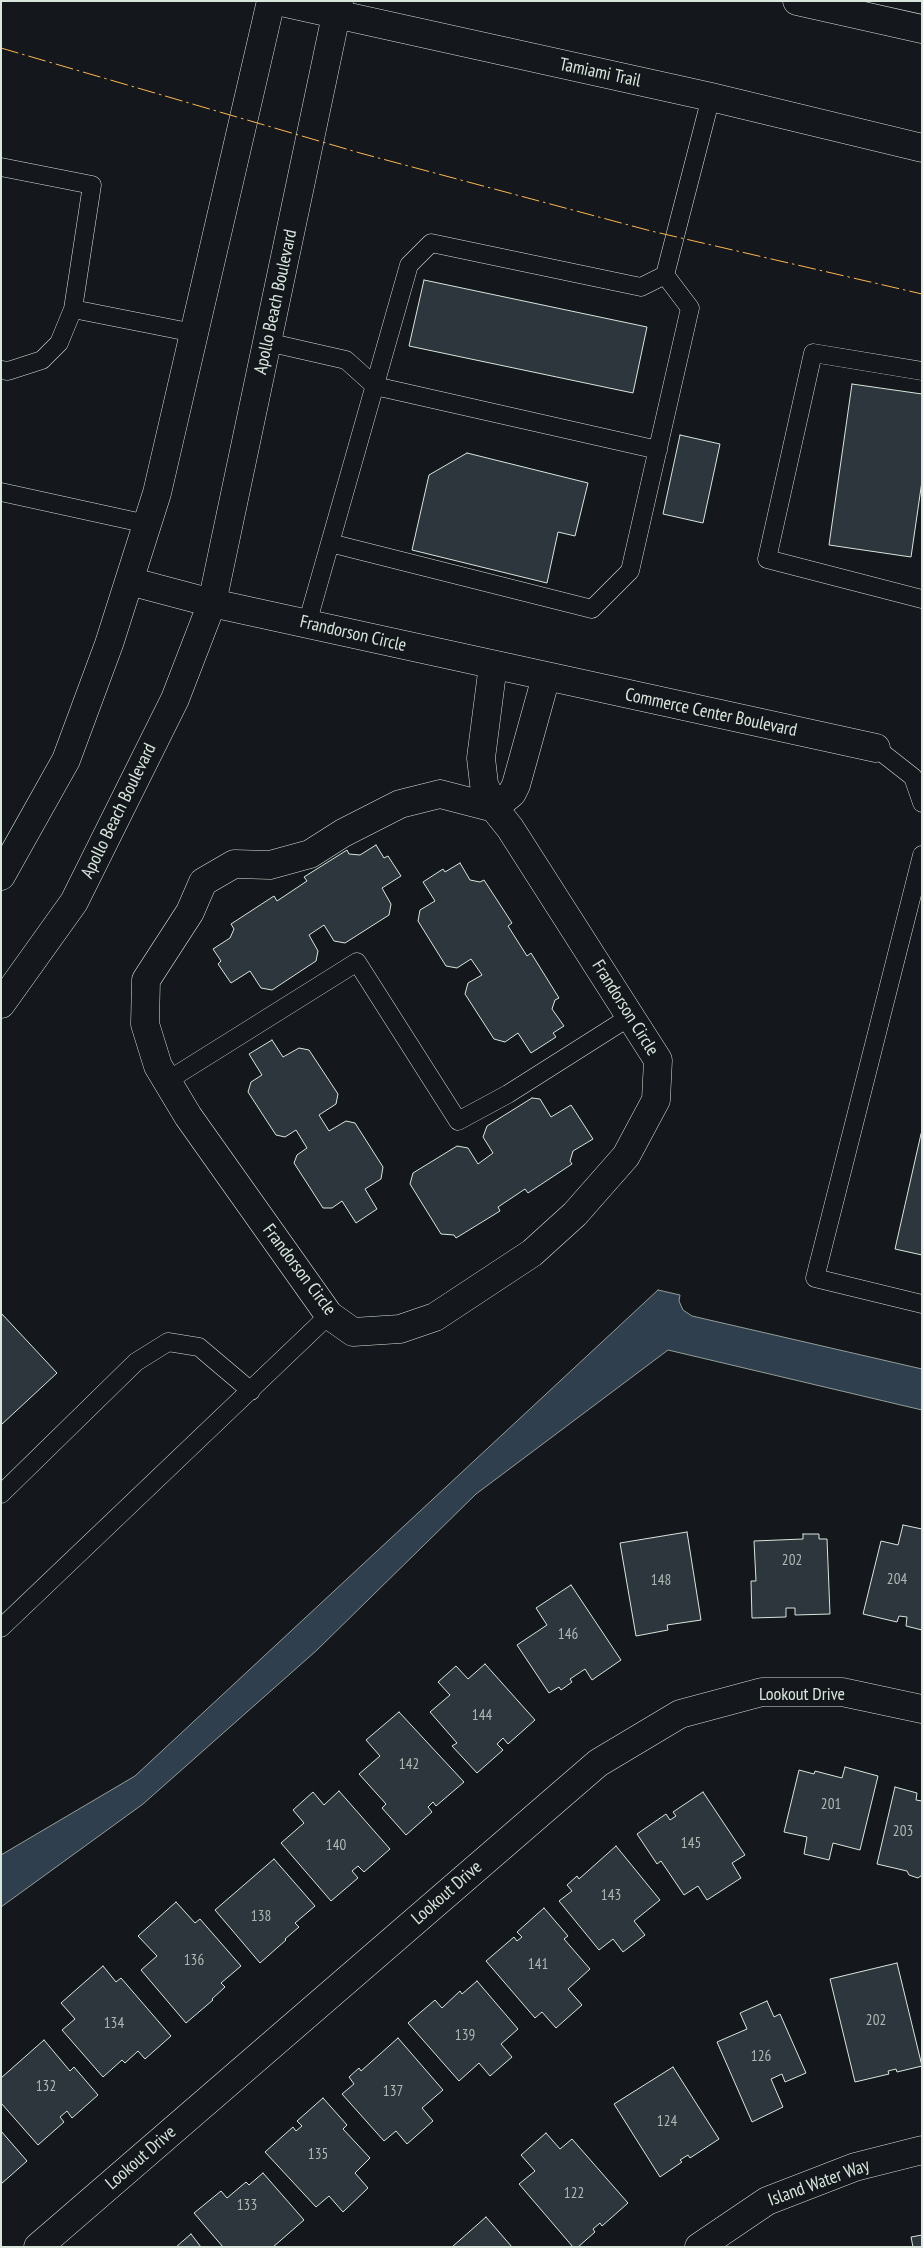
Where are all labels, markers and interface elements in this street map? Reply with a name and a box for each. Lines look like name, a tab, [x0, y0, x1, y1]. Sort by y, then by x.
street label: Tamiami Trail	[557, 54, 643, 92]
street label: Apollo Beach Boulevard	[250, 228, 302, 376]
street label: Frandorson Circle	[298, 611, 408, 657]
street label: Commerce Center Boulevard	[623, 684, 799, 742]
street label: Apollo Beach Boulevard	[77, 740, 161, 882]
street label: Frandorson Circle	[587, 956, 663, 1060]
street label: Frandorson Circle	[258, 1220, 340, 1320]
house number: 202	[782, 1552, 802, 1570]
house number: 204	[887, 1571, 907, 1589]
house number: 148	[651, 1572, 671, 1590]
house number: 146	[558, 1626, 578, 1644]
street label: Lookout Drive	[759, 1684, 845, 1706]
house number: 144	[472, 1707, 492, 1725]
house number: 142	[399, 1756, 419, 1774]
house number: 201	[821, 1796, 841, 1814]
house number: 203	[893, 1823, 913, 1841]
house number: 145	[681, 1835, 701, 1853]
house number: 140	[326, 1837, 346, 1855]
street label: Lookout Drive	[407, 1857, 487, 1929]
house number: 143	[601, 1887, 621, 1905]
house number: 138	[251, 1908, 271, 1926]
house number: 136	[184, 1952, 204, 1970]
house number: 141	[528, 1956, 548, 1974]
house number: 202	[866, 2012, 886, 2030]
house number: 134	[104, 2015, 124, 2033]
house number: 139	[455, 2027, 475, 2045]
house number: 126	[751, 2048, 771, 2066]
house number: 132	[36, 2078, 56, 2096]
house number: 137	[383, 2083, 403, 2101]
house number: 124	[657, 2113, 677, 2131]
street label: Lookout Drive	[101, 2122, 181, 2194]
house number: 135	[308, 2146, 328, 2164]
street label: Island Water Way	[765, 2155, 873, 2211]
house number: 122	[564, 2185, 584, 2203]
house number: 133	[237, 2197, 257, 2215]

